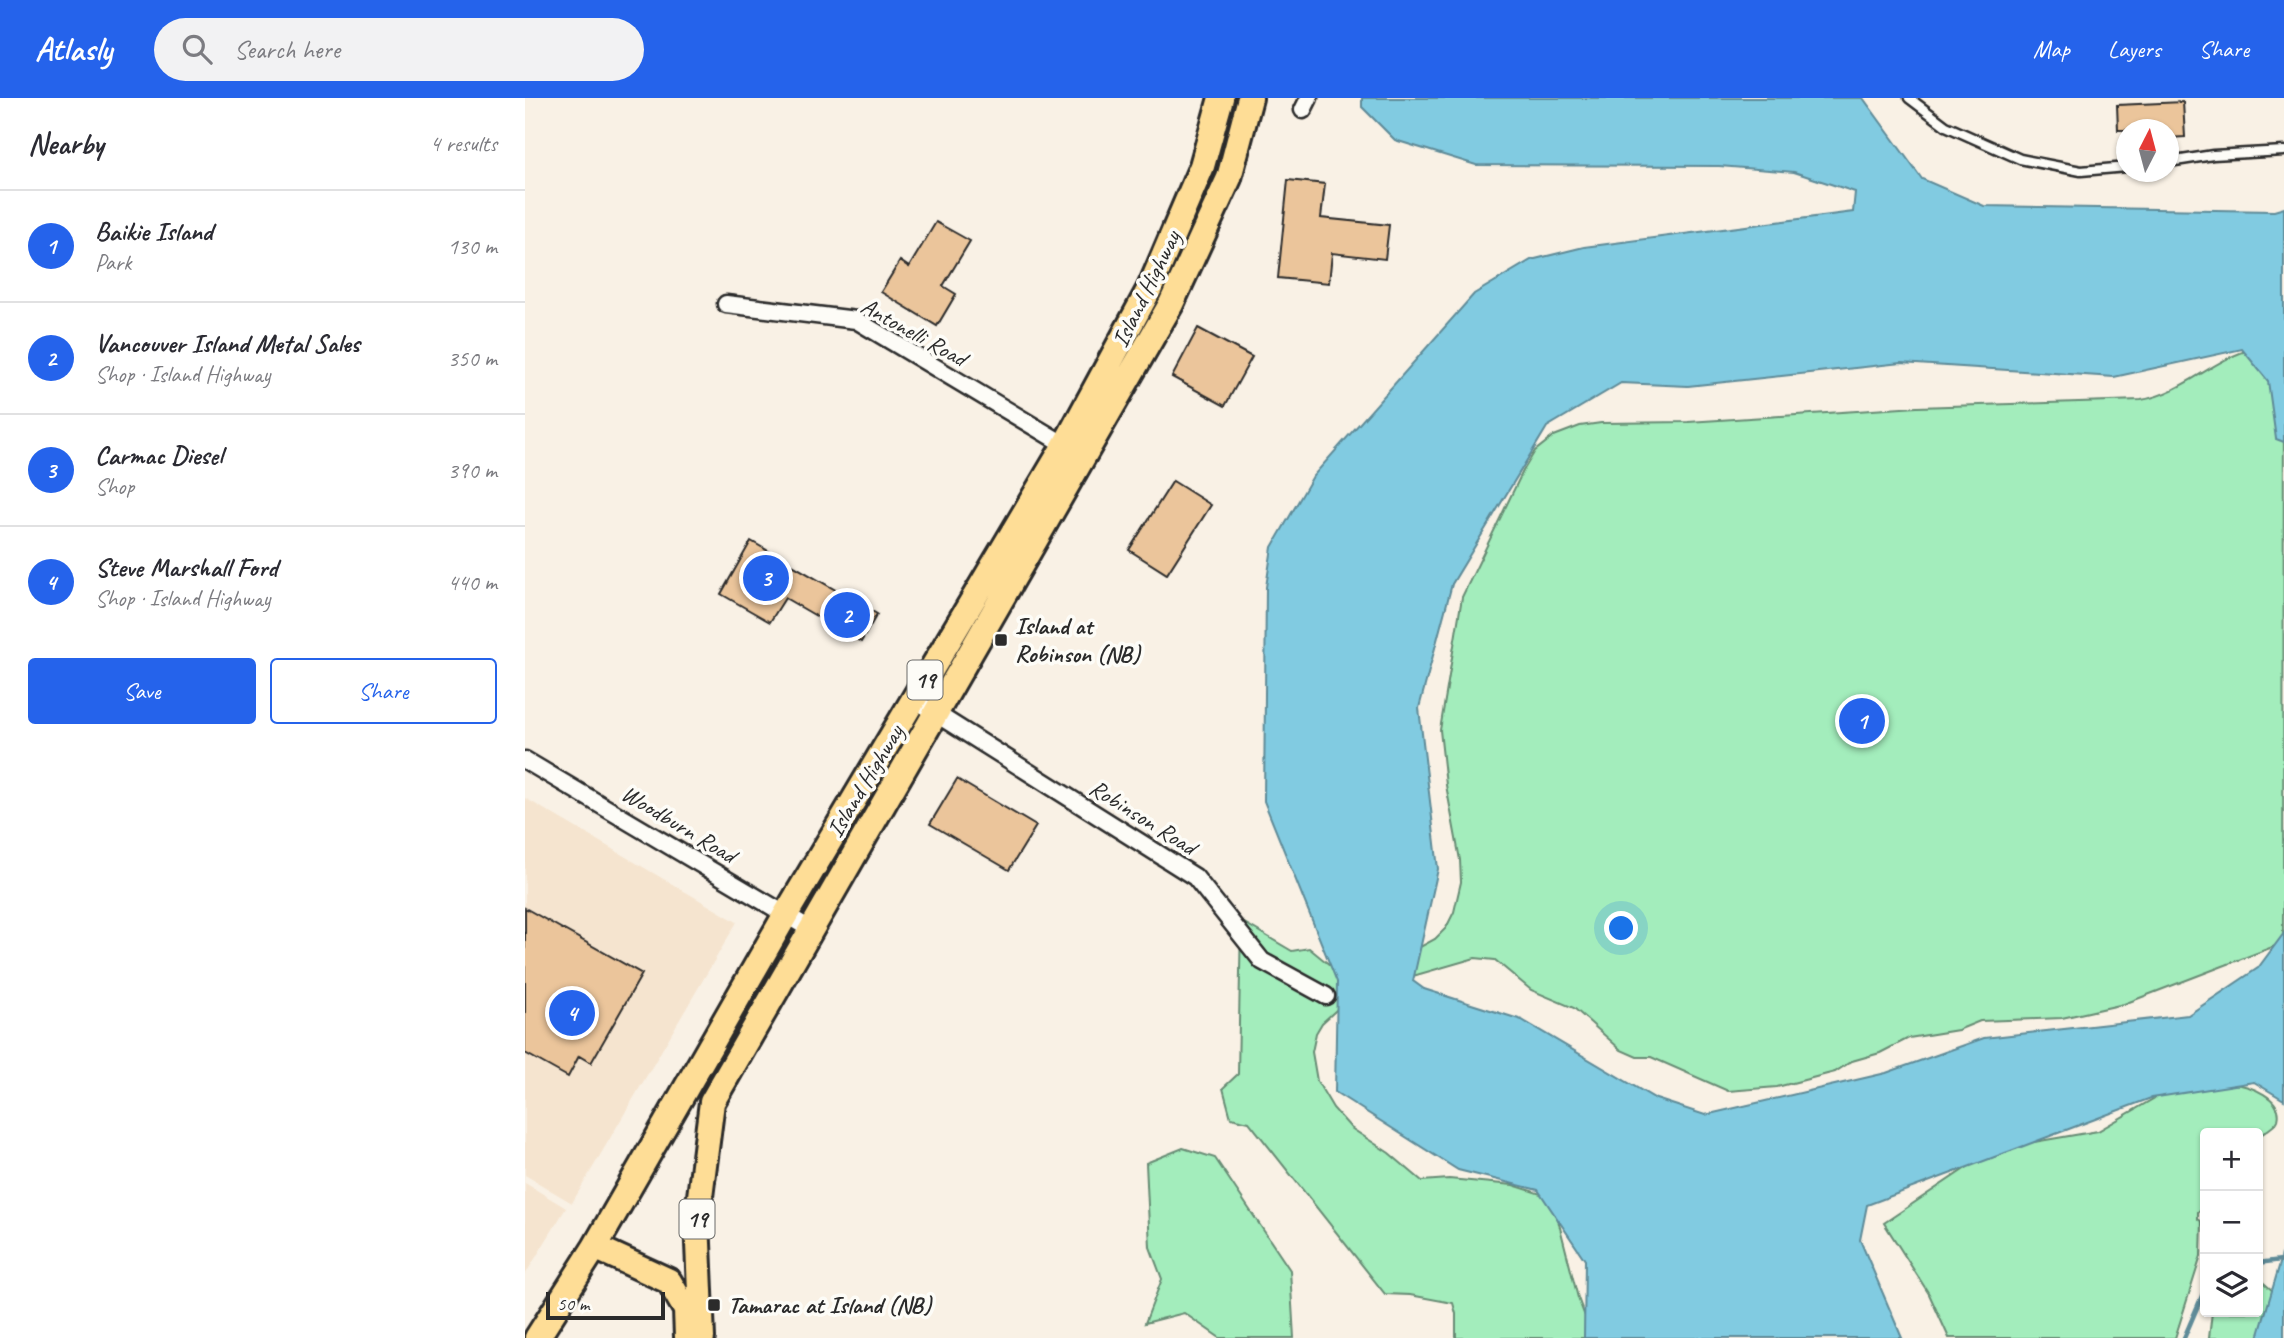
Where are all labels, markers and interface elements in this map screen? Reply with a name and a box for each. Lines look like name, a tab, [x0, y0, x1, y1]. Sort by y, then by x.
search box	[154, 18, 644, 81]
text: Atlasly	[35, 28, 112, 70]
icon: search	[178, 30, 216, 68]
text: Search here	[234, 33, 340, 66]
text: Map	[2033, 34, 2070, 64]
text: Layers	[2108, 34, 2161, 64]
text: Share	[2199, 34, 2249, 64]
north arrow	[2116, 119, 2179, 182]
text: Nearby	[28, 125, 104, 163]
text: 4 results	[430, 129, 497, 158]
text: Baikie Island	[95, 215, 213, 248]
street label: Island Highway	[1105, 224, 1188, 352]
text: 1	[46, 232, 56, 261]
text: 130 m	[448, 232, 497, 261]
text: Park	[95, 248, 131, 277]
street label: Antonelli Road	[856, 291, 975, 375]
text: Vancouver Island Metal Sales	[95, 327, 360, 360]
text: 2	[46, 344, 56, 373]
text: 350 m	[448, 344, 497, 373]
text: Shop · Island Highway	[95, 360, 270, 389]
text: Carmac Diesel	[95, 439, 223, 472]
text: 3	[46, 456, 56, 485]
text: 390 m	[448, 456, 497, 485]
text: Shop	[95, 472, 134, 501]
text: Steve Marshall Ford	[95, 551, 278, 584]
pin: 3	[743, 552, 789, 604]
text: 4	[46, 568, 56, 597]
text: 440 m	[448, 568, 497, 597]
text: Shop · Island Highway	[95, 584, 270, 613]
pin: 2	[824, 589, 870, 641]
place label: Island at Robinson (NB)	[1015, 611, 1142, 669]
marker: Island at Robinson (NB)	[993, 632, 1009, 648]
button: Save	[28, 658, 256, 724]
button: Share	[270, 658, 497, 724]
road number: 19	[907, 660, 943, 700]
pin: 1	[1839, 695, 1885, 747]
street label: Island Highway	[820, 718, 911, 843]
street label: Robinson Road	[1084, 772, 1205, 863]
street label: Woodburn Road	[616, 778, 745, 872]
your location	[1604, 911, 1638, 945]
pin: 4	[549, 987, 595, 1039]
map controls	[2200, 1128, 2263, 1317]
button: +	[2200, 1128, 2263, 1191]
button: −	[2200, 1191, 2263, 1254]
road number: 19	[679, 1200, 715, 1238]
button: layers	[2200, 1254, 2263, 1317]
scale bar	[546, 1289, 665, 1321]
place label: Tamarac at Island (NB)	[728, 1290, 933, 1320]
text: 50 m	[557, 1292, 589, 1316]
marker: Tamarac at Island (NB)	[706, 1297, 722, 1313]

